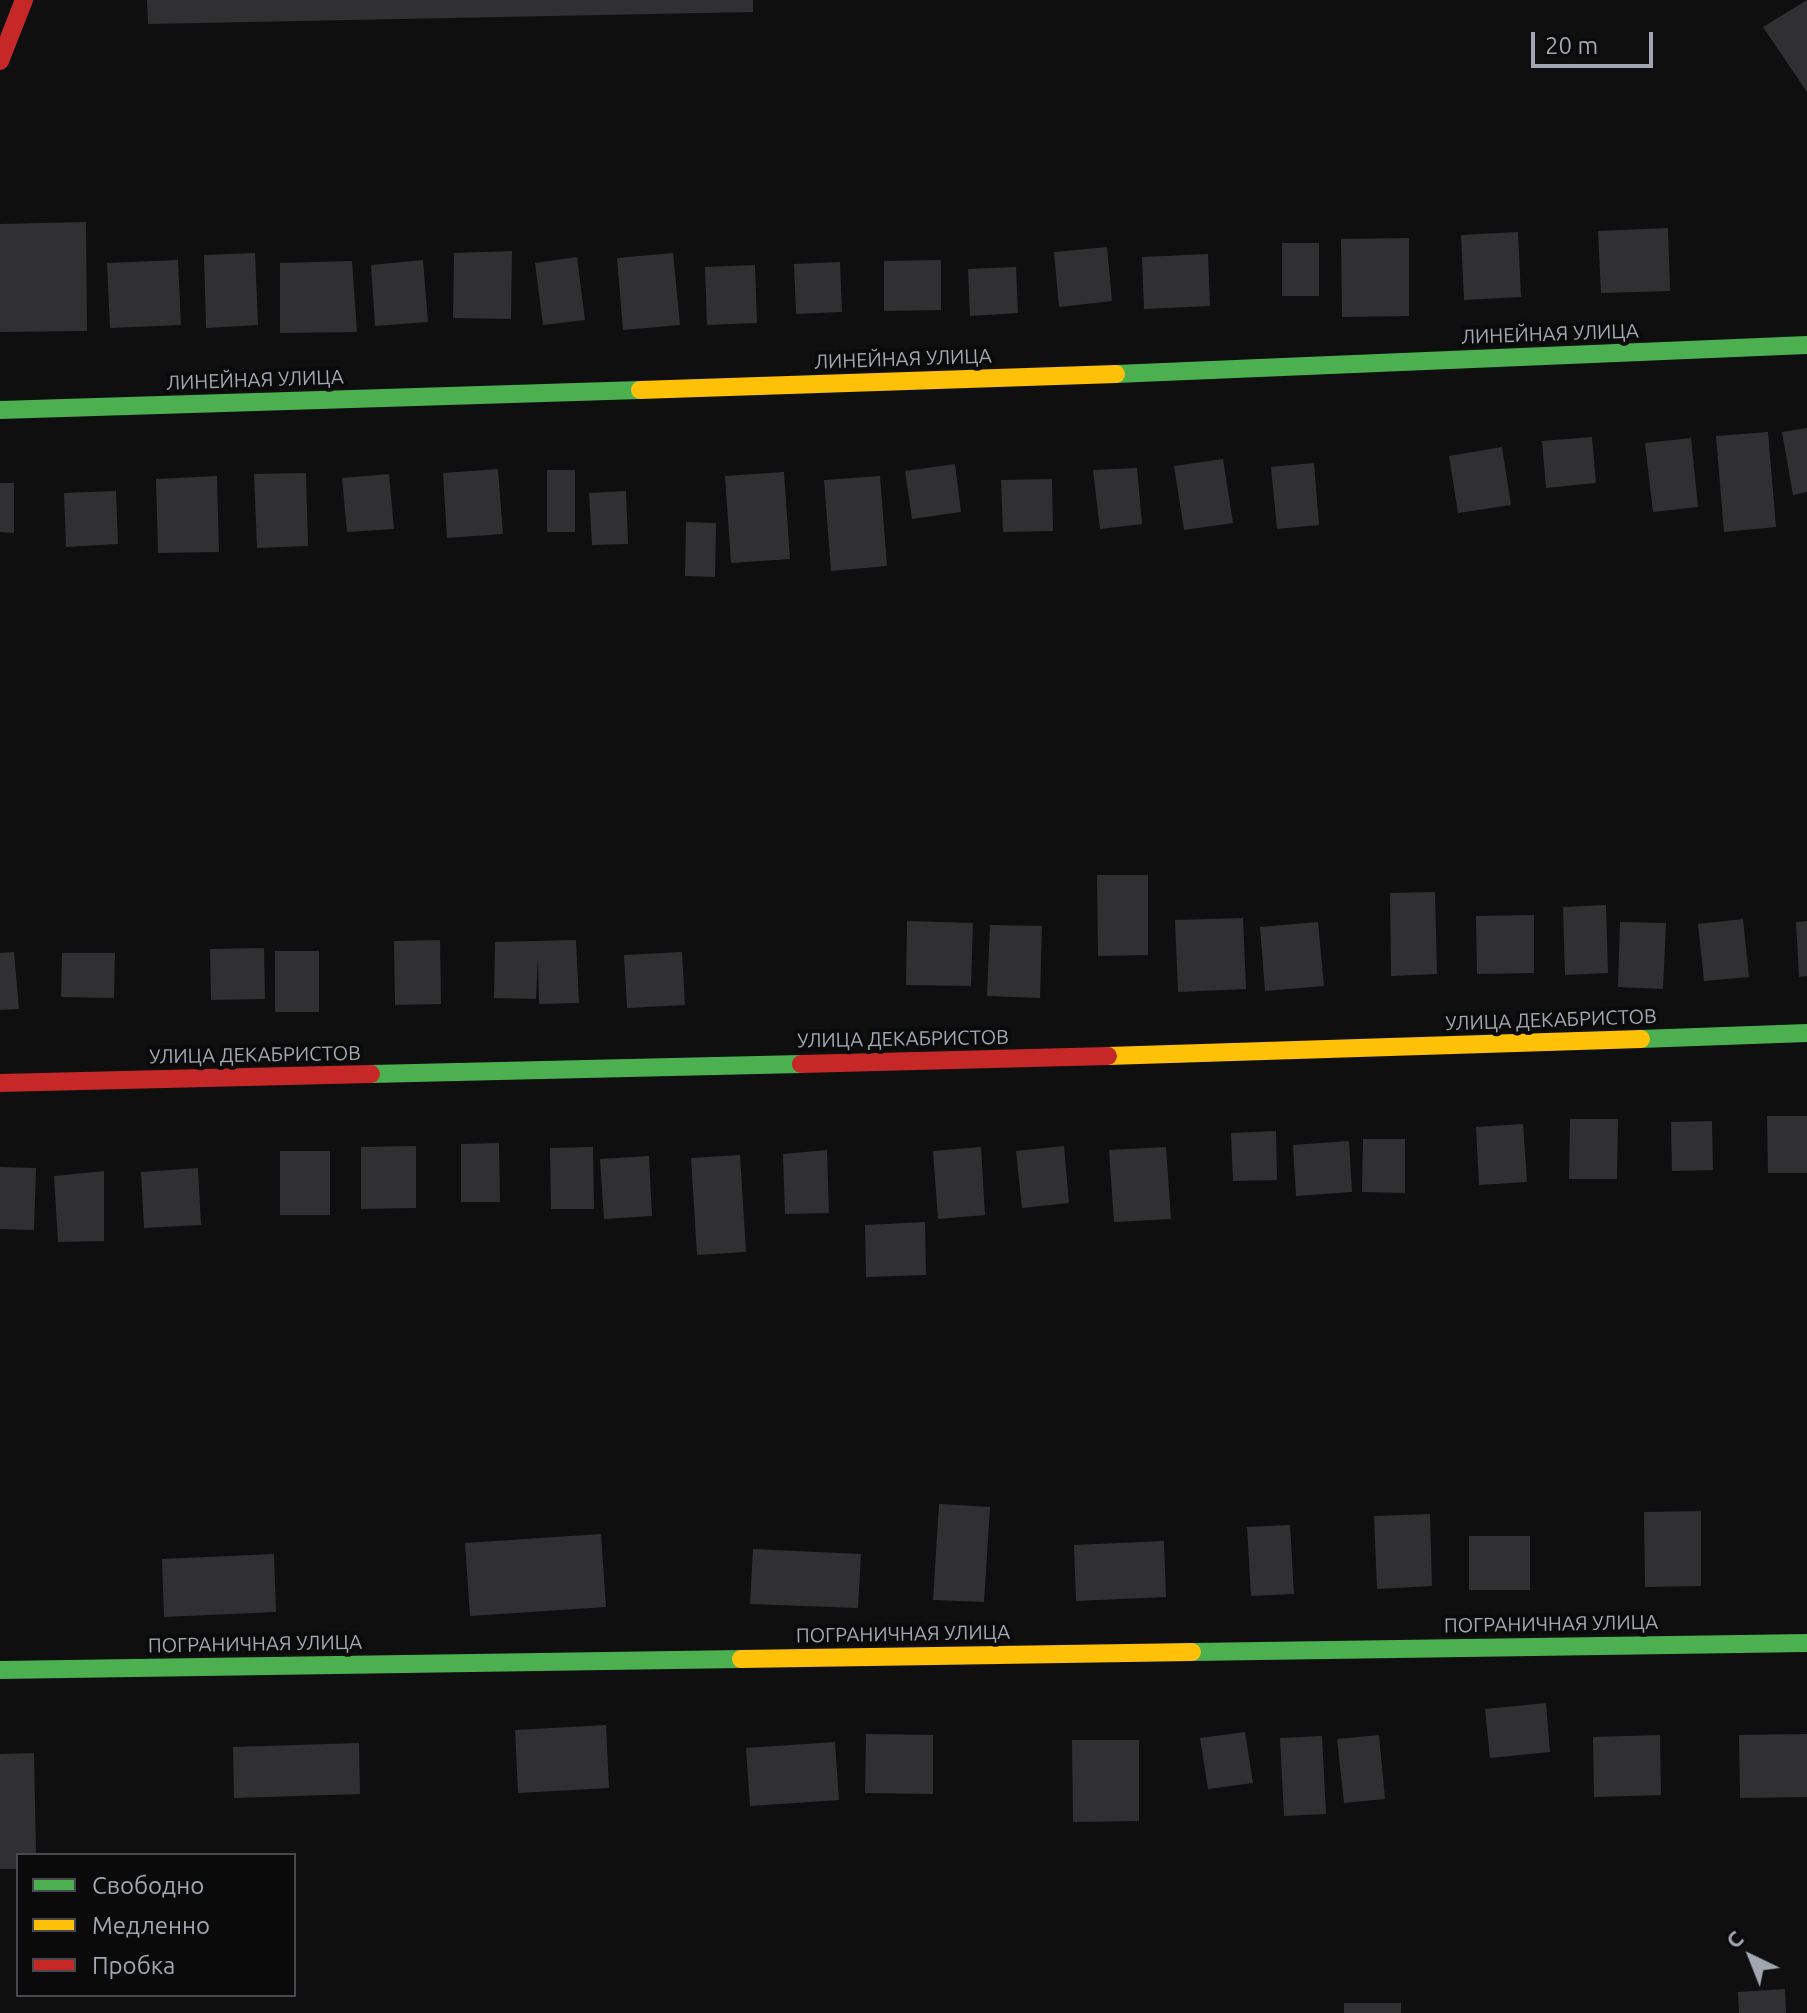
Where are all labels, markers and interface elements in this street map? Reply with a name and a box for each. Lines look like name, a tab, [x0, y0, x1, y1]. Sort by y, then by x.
scale bar	[1535, 16, 1657, 66]
text: 20 m	[1545, 32, 1598, 59]
street label: ЛИНЕЙНАЯ УЛИЦА	[1461, 319, 1639, 349]
street label: ЛИНЕЙНАЯ УЛИЦА	[814, 344, 992, 374]
street label: ЛИНЕЙНАЯ УЛИЦА	[166, 365, 344, 395]
street label: УЛИЦА ДЕКАБРИСТОВ	[1445, 1004, 1657, 1036]
street label: УЛИЦА ДЕКАБРИСТОВ	[797, 1025, 1009, 1053]
street label: УЛИЦА ДЕКАБРИСТОВ	[149, 1041, 361, 1069]
street label: ПОГРАНИЧНАЯ УЛИЦА	[1444, 1610, 1658, 1638]
street label: ПОГРАНИЧНАЯ УЛИЦА	[796, 1620, 1010, 1648]
street label: ПОГРАНИЧНАЯ УЛИЦА	[148, 1630, 362, 1658]
legend	[16, 1853, 296, 1997]
text: Свободно	[92, 1872, 204, 1899]
text: Медленно	[92, 1912, 210, 1939]
north arrow	[1711, 1917, 1791, 1997]
text: С	[1721, 1925, 1748, 1953]
text: Пробка	[92, 1952, 175, 1979]

